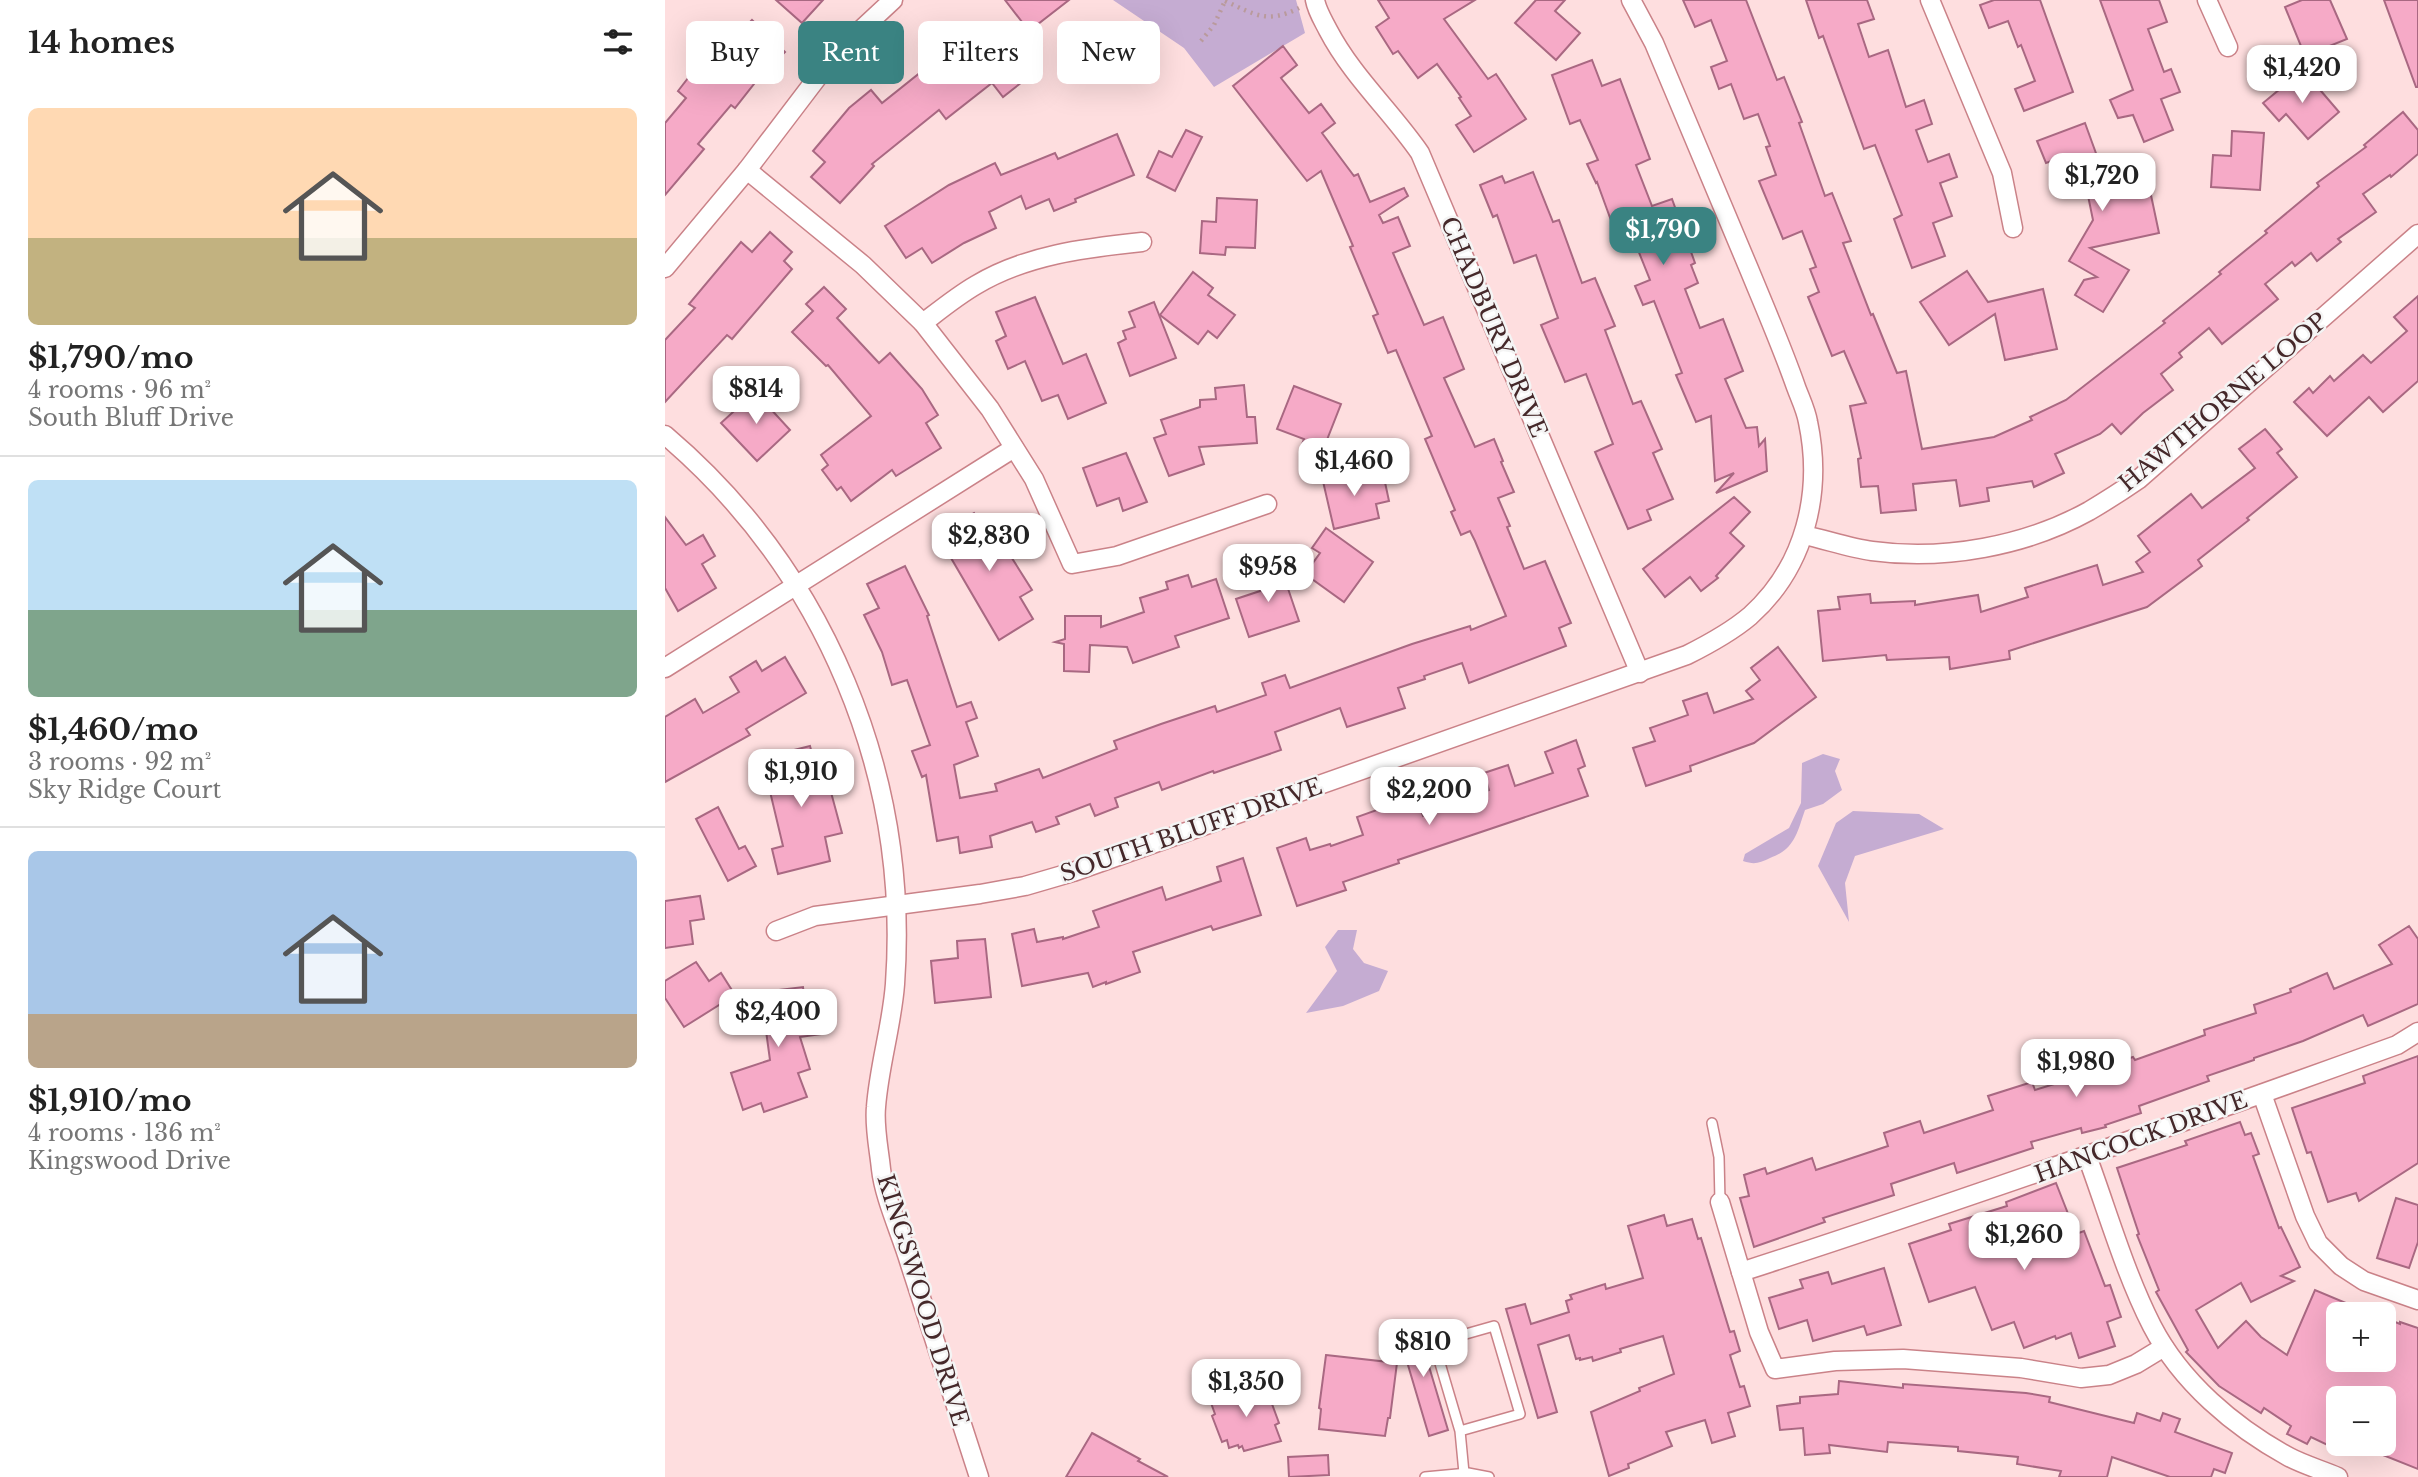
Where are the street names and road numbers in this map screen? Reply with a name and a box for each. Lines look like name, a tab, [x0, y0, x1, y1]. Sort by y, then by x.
street label: CHADBURY DRIVE	[1435, 212, 1553, 442]
street label: HAWTHORNE LOOP	[2113, 307, 2333, 497]
street label: SOUTH BLUFF DRIVE	[1056, 772, 1326, 888]
street label: HANCOCK DRIVE	[2031, 1085, 2251, 1189]
street label: KINGSWOOD DRIVE	[871, 1171, 975, 1429]

